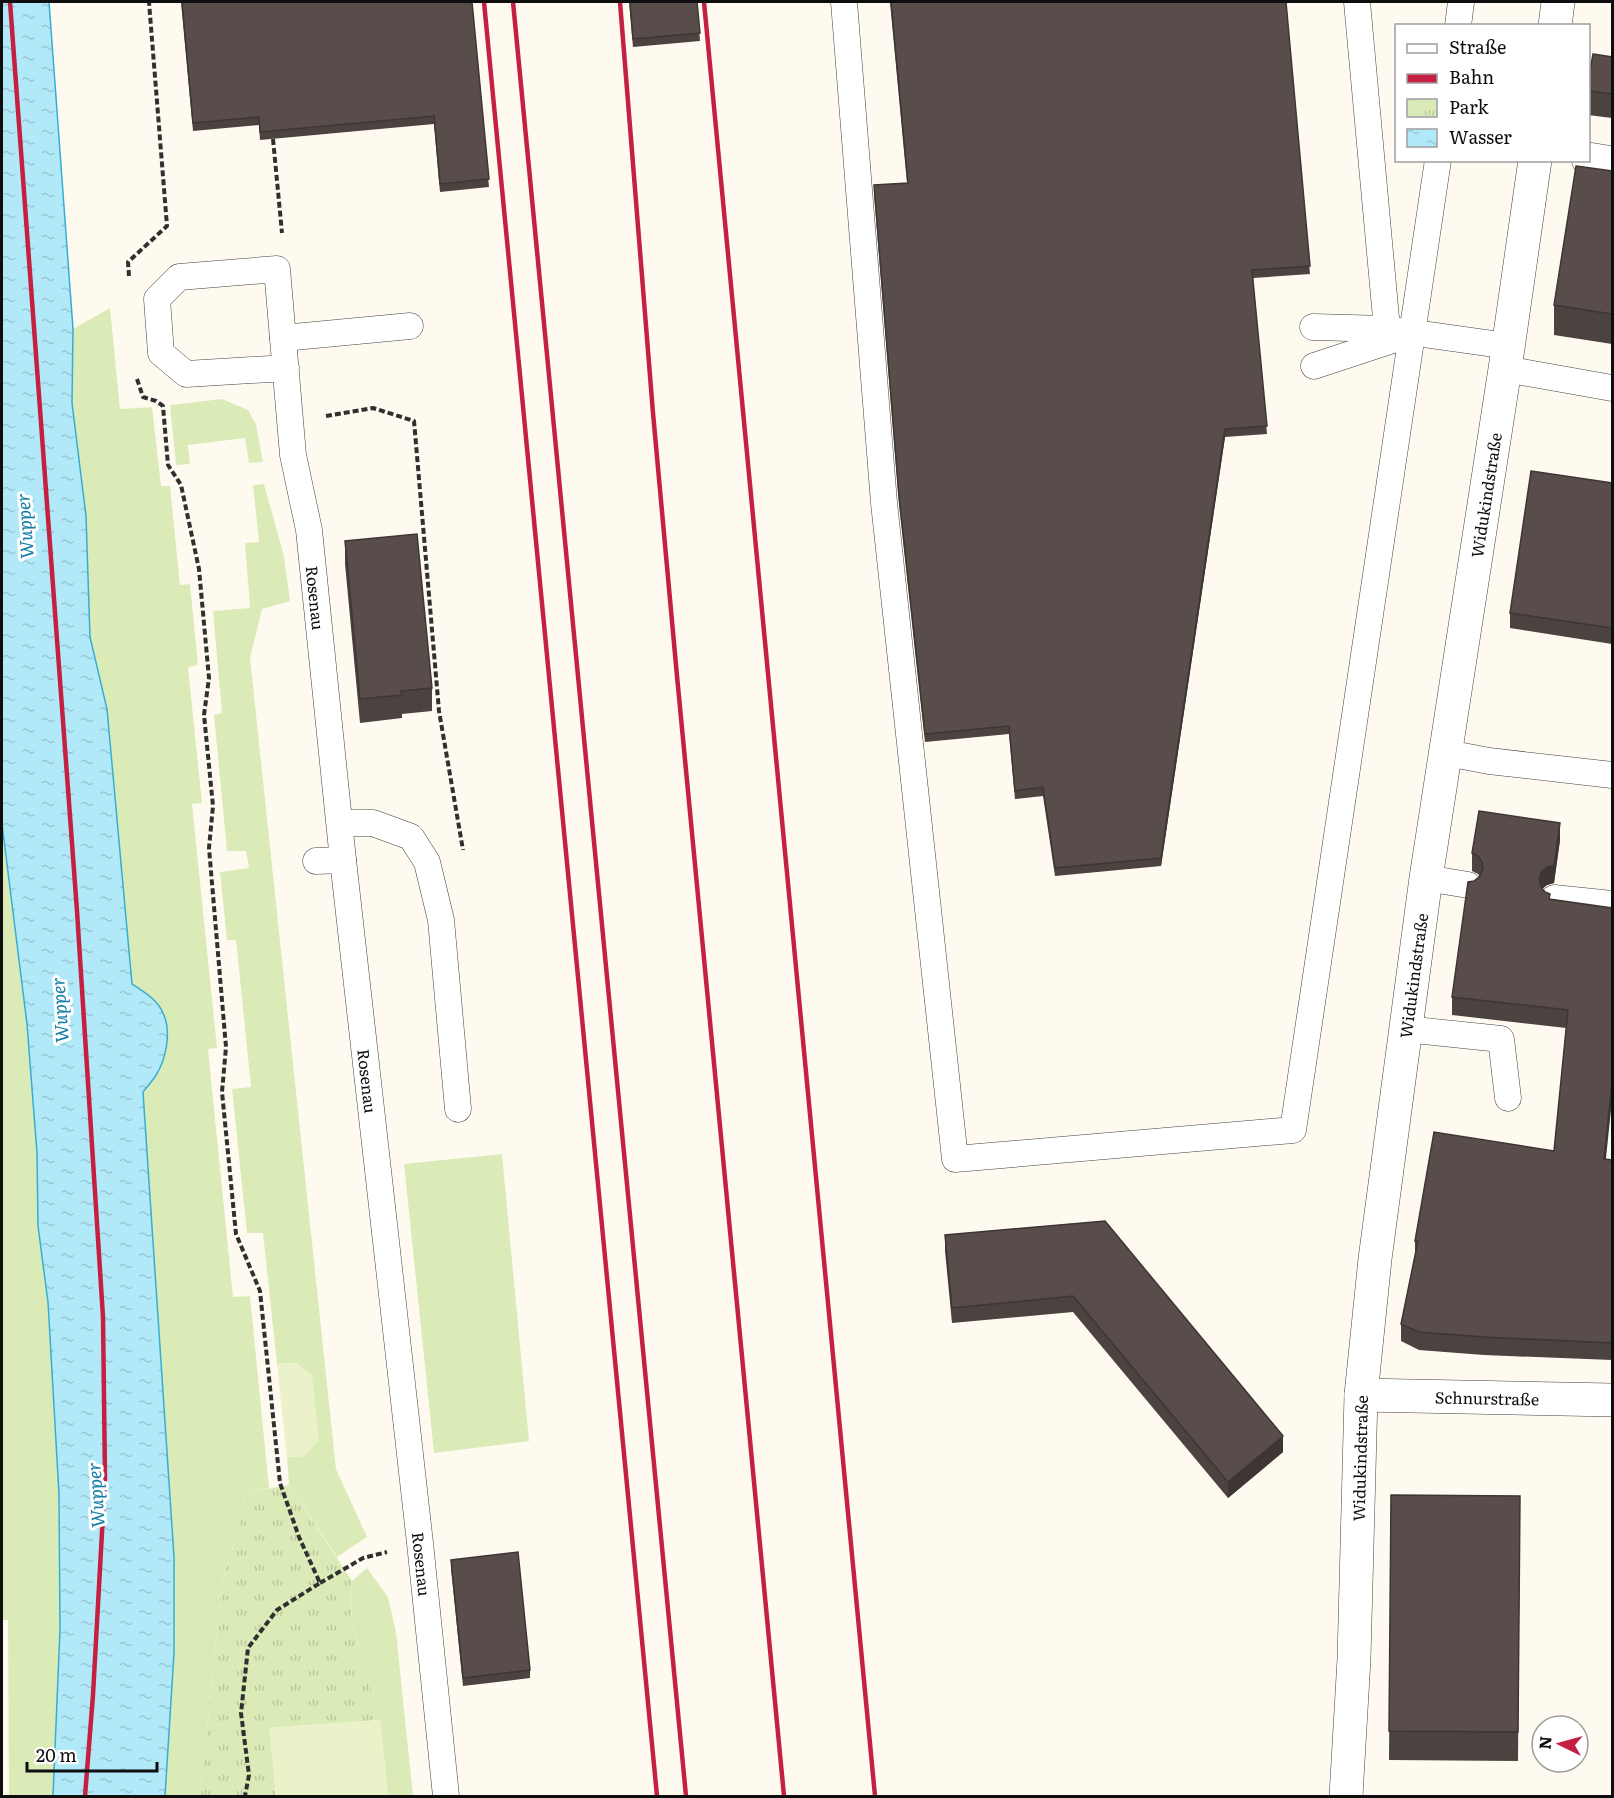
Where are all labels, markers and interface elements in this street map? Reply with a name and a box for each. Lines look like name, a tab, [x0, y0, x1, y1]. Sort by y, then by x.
legend	[1395, 24, 1590, 162]
text: Straße	[1449, 33, 1506, 60]
text: Bahn	[1449, 63, 1494, 90]
text: Park	[1449, 93, 1490, 120]
text: Wasser	[1449, 123, 1512, 150]
street label: Widukindstraße	[1464, 431, 1507, 559]
water label: Wupper	[8, 492, 40, 560]
street label: Rosenau	[301, 564, 331, 631]
street label: Widukindstraße	[1393, 911, 1433, 1040]
water label: Wupper	[43, 976, 75, 1044]
street label: Rosenau	[352, 1048, 383, 1115]
street label: Schnurstraße	[1435, 1384, 1539, 1411]
street label: Widukindstraße	[1346, 1395, 1373, 1522]
water label: Wupper	[79, 1461, 111, 1529]
street label: Rosenau	[407, 1531, 437, 1597]
north arrow	[1530, 1714, 1590, 1774]
scale bar	[27, 1735, 158, 1773]
text: N	[1532, 1735, 1557, 1750]
text: 20 m	[36, 1741, 77, 1768]

